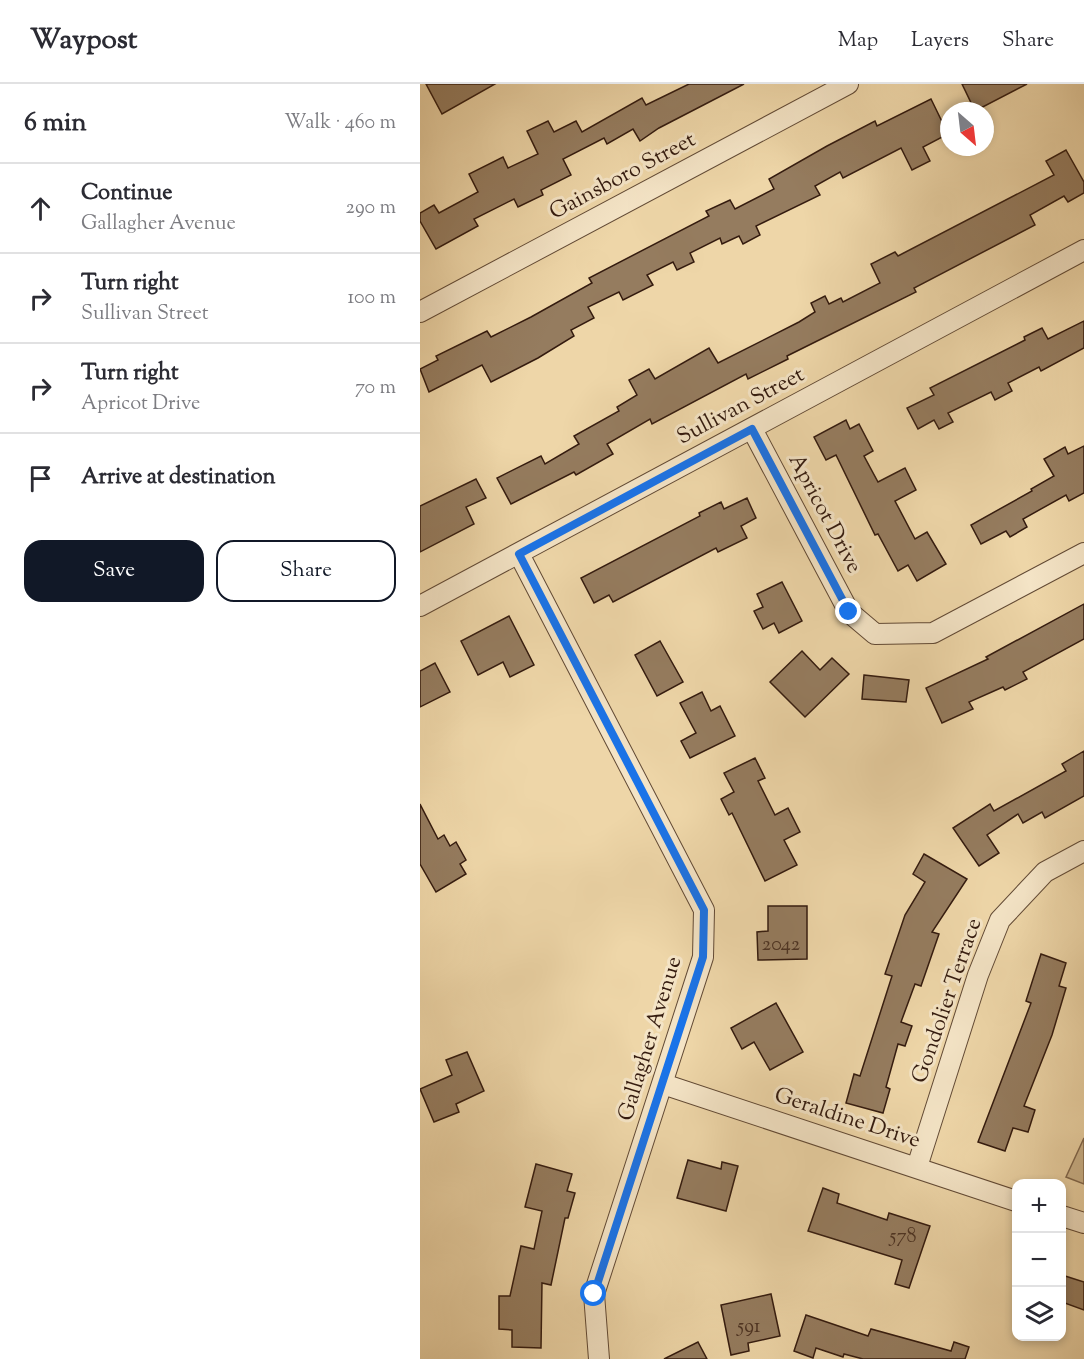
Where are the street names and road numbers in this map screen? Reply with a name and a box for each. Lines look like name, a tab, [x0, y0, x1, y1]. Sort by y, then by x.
street label: Gainsboro Street	[544, 125, 702, 229]
street label: Sullivan Street	[672, 360, 811, 454]
street label: Apricot Drive	[779, 449, 869, 579]
street label: Gondolier Terrace	[905, 914, 991, 1088]
street label: Gallagher Avenue	[611, 953, 691, 1125]
street label: Geraldine Drive	[770, 1080, 924, 1158]

